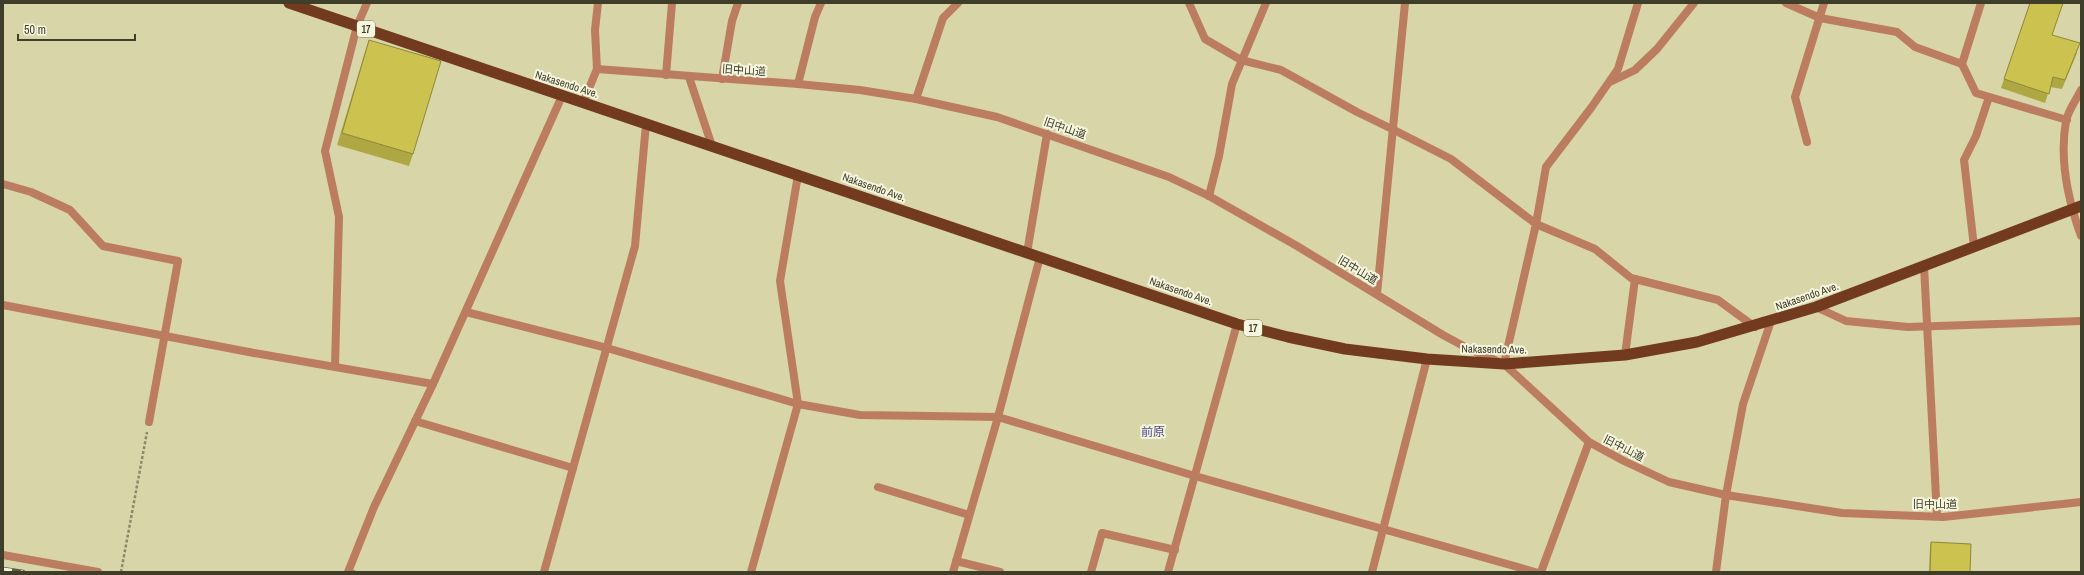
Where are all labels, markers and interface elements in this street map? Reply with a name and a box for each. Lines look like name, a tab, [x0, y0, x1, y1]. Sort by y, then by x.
scale bar	[18, 16, 135, 42]
road number: 17	[357, 21, 375, 37]
text: 50 m	[24, 22, 46, 38]
street label: 旧中山道	[722, 61, 766, 79]
street label: Nakasendo Ave.	[534, 67, 600, 101]
street label: 旧中山道	[1042, 114, 1088, 142]
street label: Nakasendo Ave.	[841, 170, 907, 204]
street label: 旧中山道	[1336, 253, 1380, 287]
street label: Nakasendo Ave.	[1148, 274, 1214, 308]
street label: Nakasendo Ave.	[1774, 279, 1840, 313]
road number: 17	[1244, 320, 1262, 336]
street label: Nakasendo Ave.	[1461, 341, 1527, 357]
district label: 前原	[1141, 424, 1165, 440]
street label: 旧中山道	[1601, 432, 1647, 464]
street label: 旧中山道	[1913, 497, 1957, 511]

